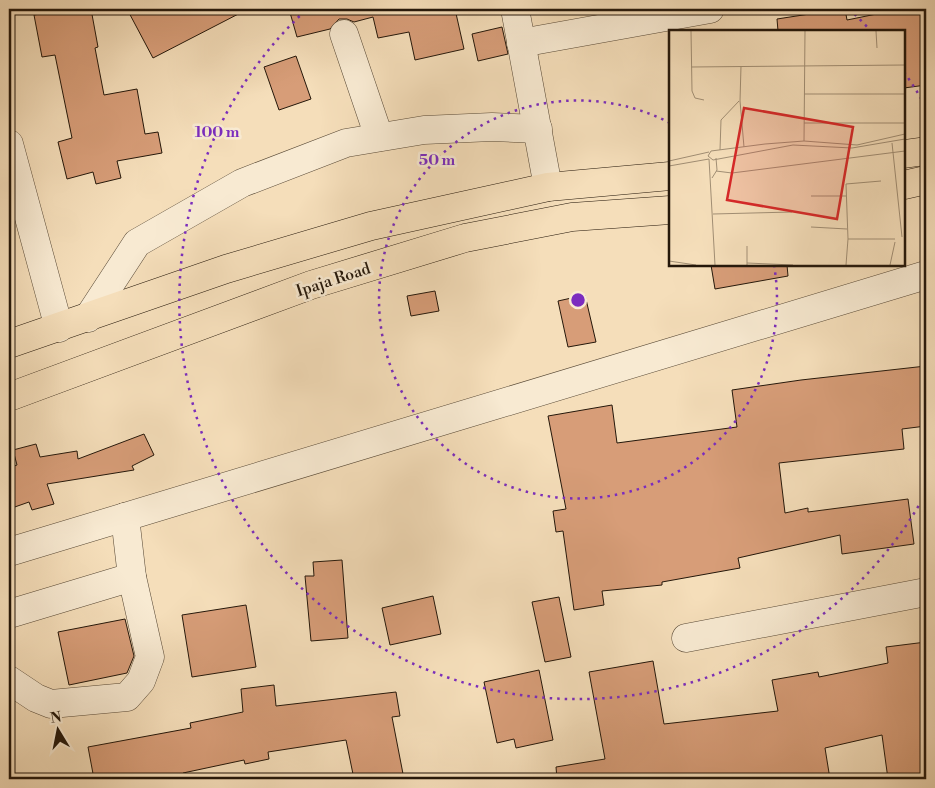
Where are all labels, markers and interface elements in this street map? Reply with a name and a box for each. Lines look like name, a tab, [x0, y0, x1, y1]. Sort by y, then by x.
inset map	[669, 30, 905, 266]
text: 100 m	[195, 123, 240, 142]
text: 50 m	[419, 151, 455, 170]
street label: Ipaja Road	[294, 259, 373, 301]
centre of rings	[569, 291, 587, 309]
north arrow	[32, 706, 82, 756]
text: N	[49, 708, 63, 728]

